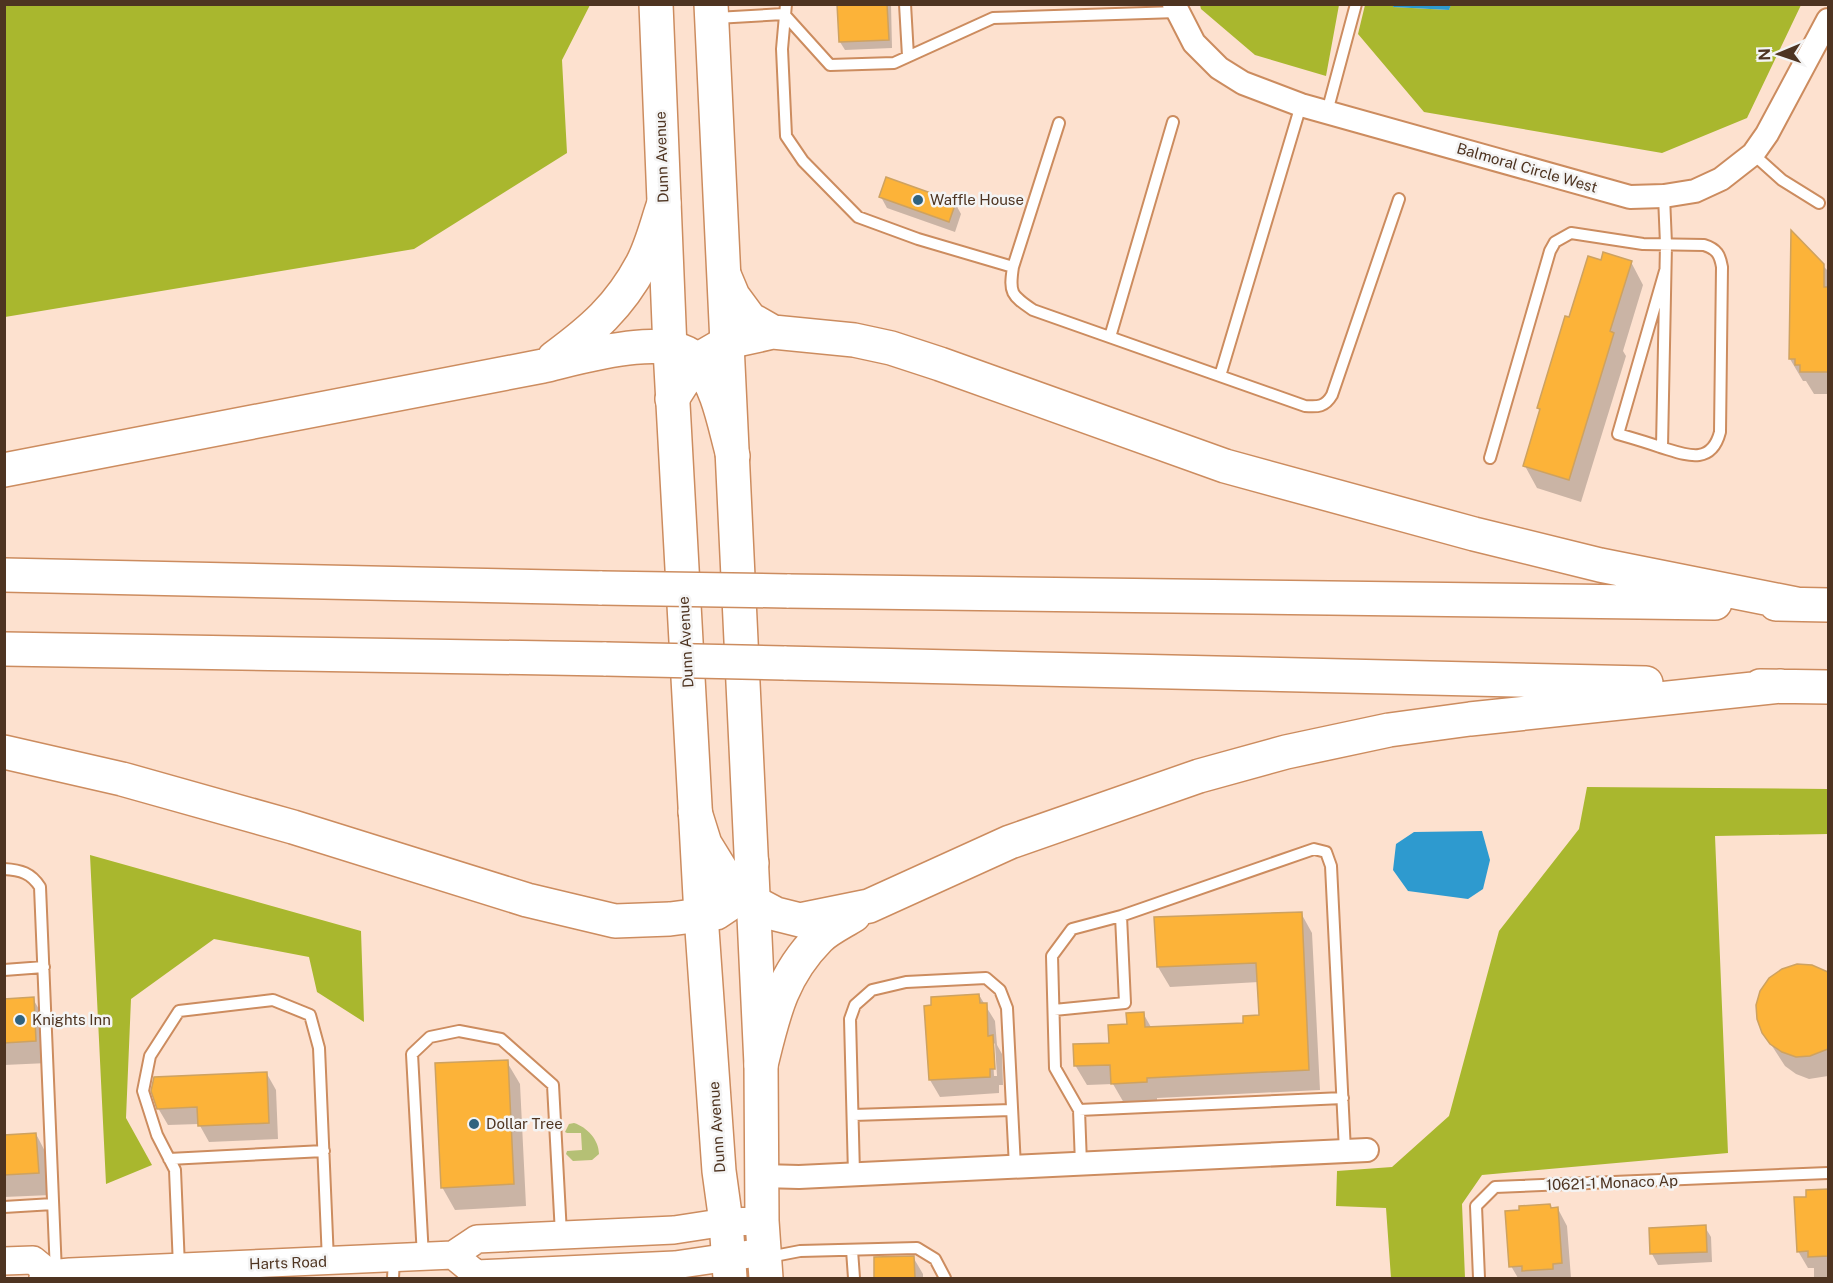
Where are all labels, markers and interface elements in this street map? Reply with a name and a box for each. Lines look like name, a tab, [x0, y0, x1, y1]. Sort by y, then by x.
north arrow	[1749, 24, 1809, 84]
text: N	[1755, 48, 1774, 61]
street label: Dunn Avenue	[651, 111, 672, 203]
street label: Balmoral Circle West	[1455, 139, 1600, 196]
place label: Waffle House	[930, 191, 1024, 208]
marker: Waffle House	[911, 193, 925, 207]
street label: Dunn Avenue	[675, 596, 696, 688]
place label: Knights Inn	[32, 1011, 111, 1028]
marker: Knights Inn	[13, 1013, 27, 1027]
street label: Dunn Avenue	[705, 1081, 728, 1173]
place label: Dollar Tree	[486, 1115, 563, 1132]
marker: Dollar Tree	[467, 1117, 481, 1131]
street label: 10621-1 Monaco Ap	[1546, 1172, 1678, 1193]
street label: Harts Road	[249, 1253, 327, 1272]

